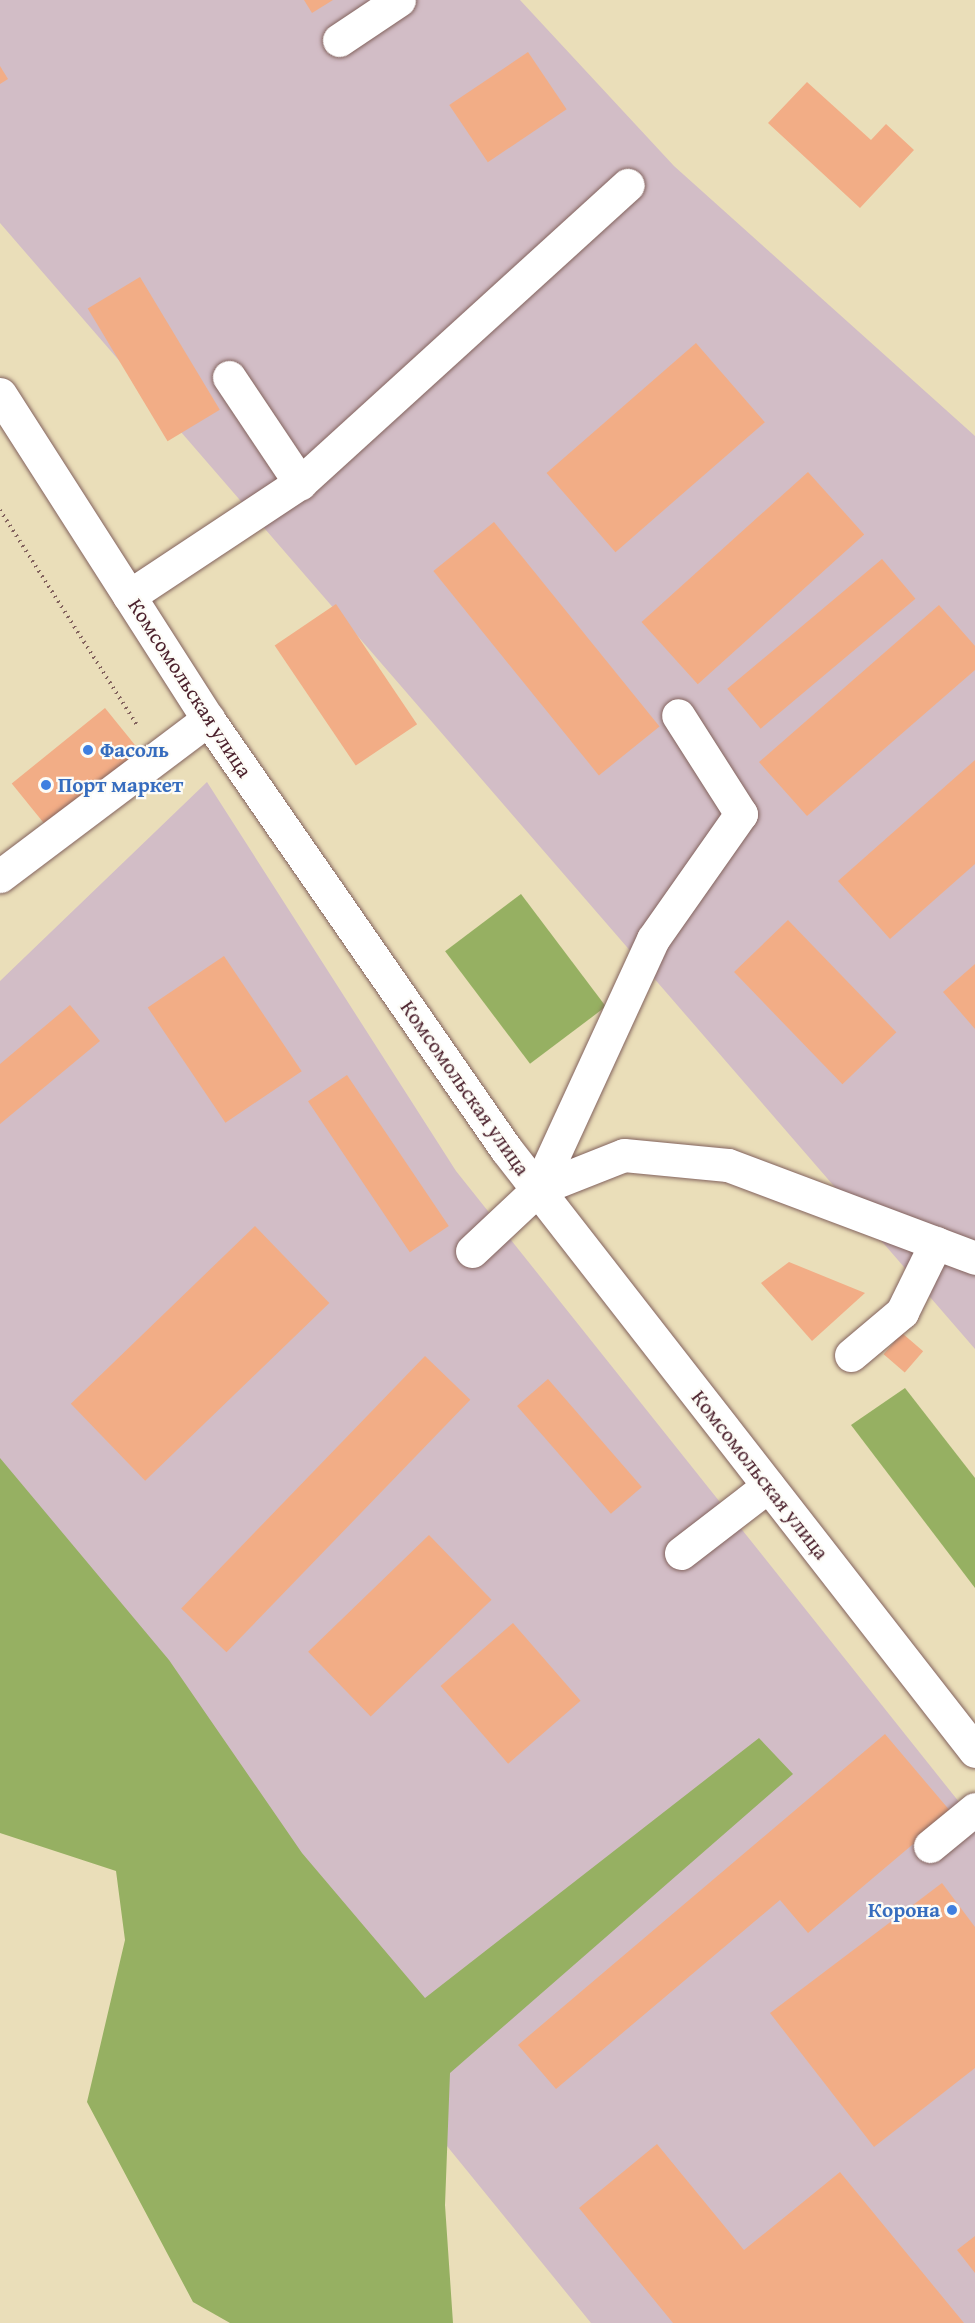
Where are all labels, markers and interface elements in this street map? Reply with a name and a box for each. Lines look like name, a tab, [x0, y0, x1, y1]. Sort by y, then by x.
street label: Комсомольская улица	[123, 594, 257, 782]
place label: Фасоль	[100, 737, 169, 763]
marker: Фасоль	[81, 743, 95, 757]
place label: Порт маркет	[58, 772, 183, 798]
marker: Порт маркет	[39, 778, 53, 792]
street label: Комсомольская улица	[395, 996, 535, 1180]
street label: Комсомольская улица	[686, 1385, 834, 1565]
place label: Корона	[868, 1897, 940, 1923]
marker: Корона	[945, 1903, 959, 1917]

